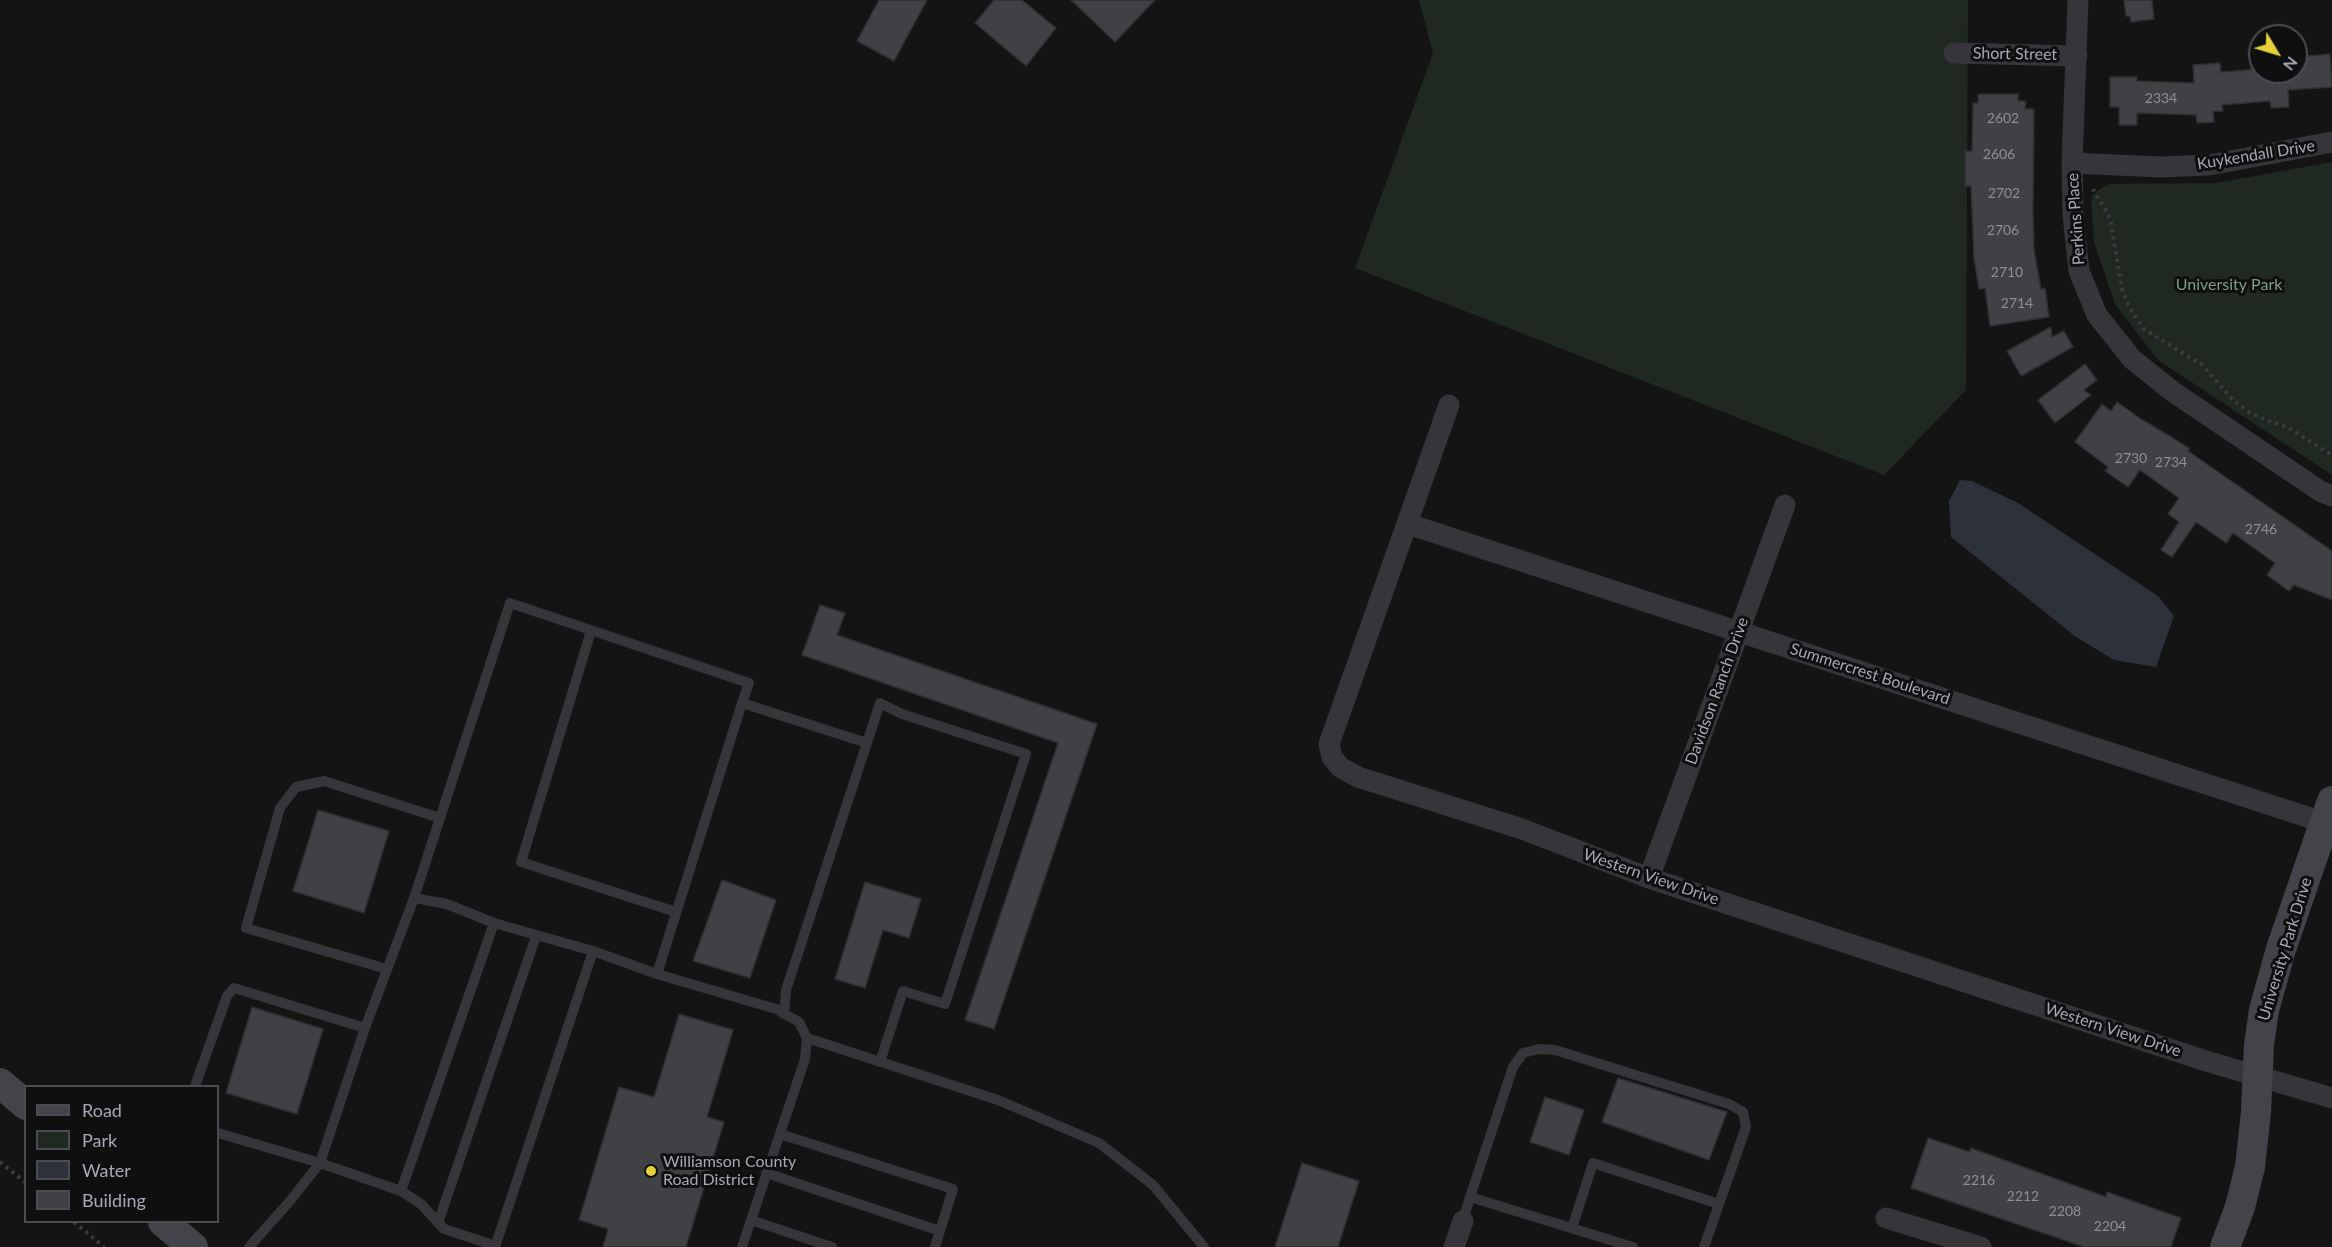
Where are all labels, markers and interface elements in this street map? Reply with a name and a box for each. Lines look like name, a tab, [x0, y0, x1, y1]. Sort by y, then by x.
north arrow	[2248, 24, 2308, 84]
street label: Short Street	[1973, 44, 2057, 64]
text: N	[2280, 53, 2302, 75]
house number: 2334	[2145, 90, 2177, 106]
house number: 2602	[1987, 110, 2019, 126]
street label: Kuykendall Drive	[2196, 136, 2316, 174]
house number: 2606	[1983, 146, 2015, 162]
street label: Perkins Place	[2063, 172, 2089, 266]
house number: 2702	[1988, 185, 2020, 201]
house number: 2706	[1987, 222, 2019, 238]
house number: 2710	[1991, 264, 2023, 280]
park label: University Park	[2176, 275, 2282, 295]
house number: 2714	[2001, 295, 2033, 311]
house number: 2730	[2115, 450, 2147, 466]
house number: 2734	[2155, 454, 2187, 470]
house number: 2746	[2245, 521, 2277, 537]
street label: Davidson Ranch Drive	[1681, 615, 1753, 767]
street label: Summercrest Boulevard	[1788, 639, 1952, 709]
street label: Western View Drive	[1581, 845, 1721, 909]
street label: University Park Drive	[2254, 875, 2316, 1023]
street label: Western View Drive	[2043, 999, 2183, 1061]
legend	[24, 1085, 219, 1223]
text: Road	[82, 1099, 122, 1121]
text: Park	[82, 1129, 117, 1151]
place label: Williamson County Road District	[663, 1152, 796, 1190]
text: Water	[82, 1159, 131, 1181]
marker: Williamson County Road District	[644, 1164, 658, 1178]
house number: 2216	[1963, 1172, 1995, 1188]
house number: 2212	[2007, 1188, 2039, 1204]
text: Building	[82, 1189, 146, 1211]
house number: 2208	[2049, 1203, 2081, 1219]
house number: 2204	[2094, 1218, 2126, 1234]

